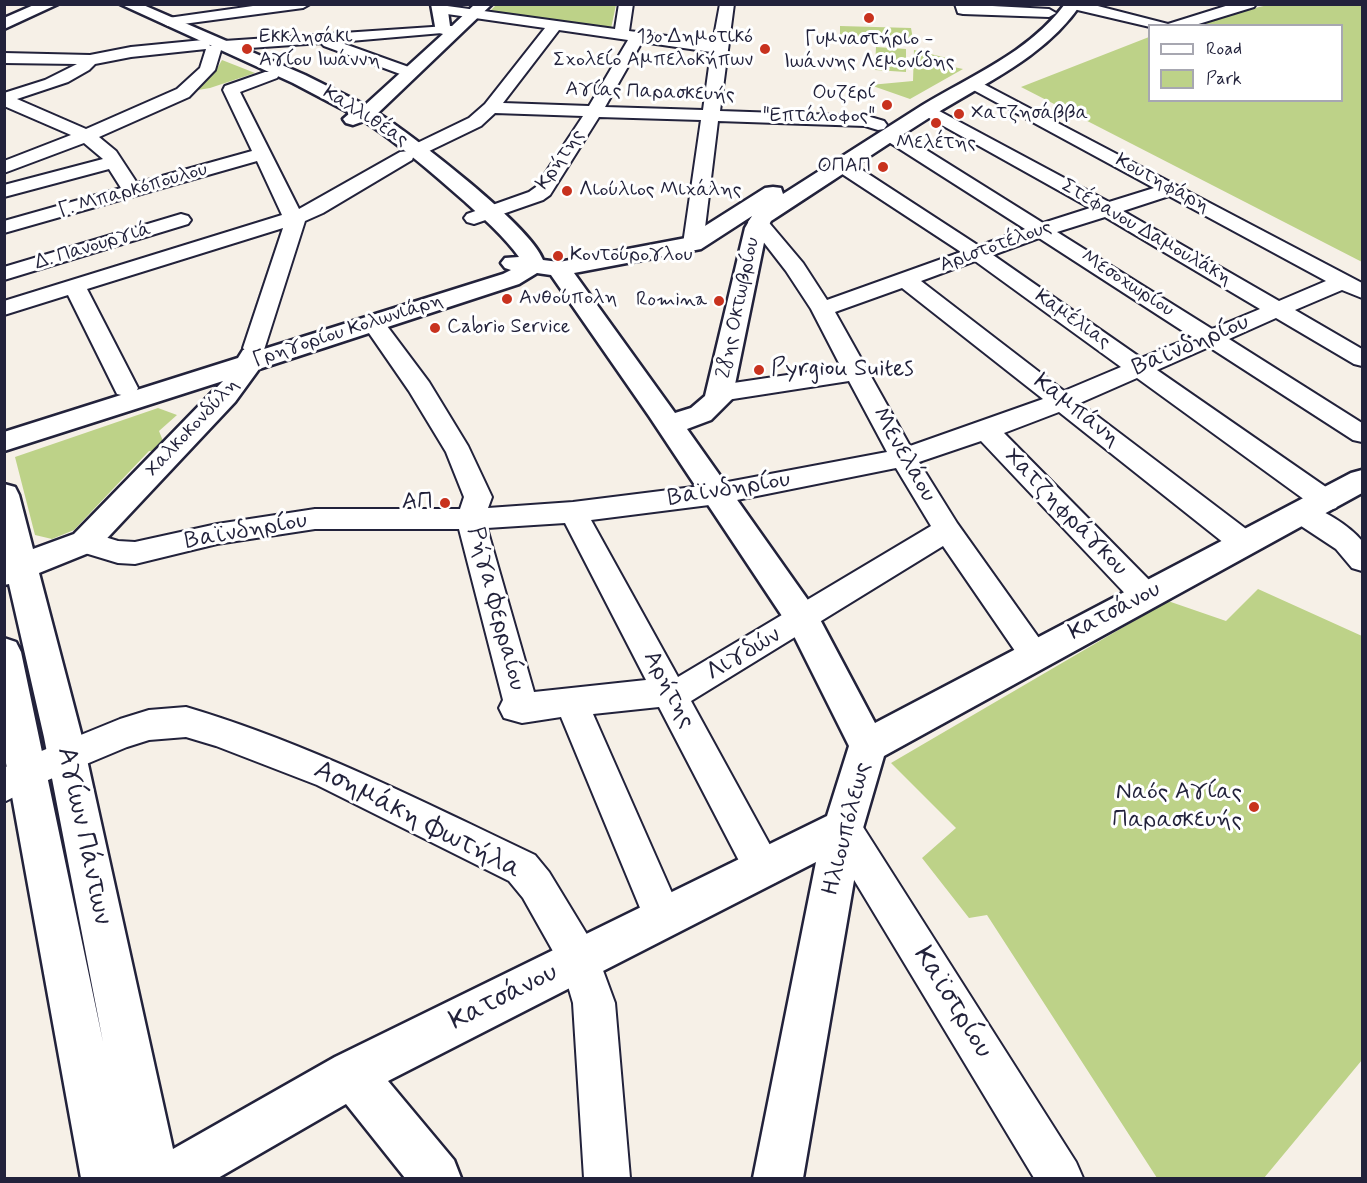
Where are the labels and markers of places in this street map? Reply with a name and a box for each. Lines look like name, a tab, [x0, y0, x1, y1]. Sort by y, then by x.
marker: Γυμναστήριο - Ιωάννης Λεμονίδης	[862, 11, 876, 25]
place label: Εκκλησάκι Αγίου Ιωάννη	[259, 26, 380, 73]
place label: 13o Δημοτικό Σχολείο Αμπελοκήπων	[553, 26, 753, 73]
place label: Γυμναστήριο - Ιωάννης Λεμονίδης	[784, 28, 954, 75]
marker: Εκκλησάκι Αγίου Ιωάννη	[240, 42, 254, 56]
marker: 13o Δημοτικό Σχολείο Αμπελοκήπων	[758, 42, 772, 56]
place label: Ουζερί "Επτάλοφος"	[763, 82, 875, 129]
marker: Ουζερί "Επτάλοφος"	[880, 98, 894, 112]
place label: Χατζησάββα	[971, 102, 1088, 126]
marker: Χατζησάββα	[952, 107, 966, 121]
marker: Μελέτης	[929, 116, 943, 130]
place label: Μελέτης	[896, 132, 976, 156]
place label: ΟΠΑΠ	[817, 155, 871, 179]
marker: ΟΠΑΠ	[876, 160, 890, 174]
place label: Λιούλιος Μιχάλης	[579, 179, 742, 203]
marker: Λιούλιος Μιχάλης	[560, 184, 574, 198]
place label: Κοντούρογλου	[570, 244, 692, 268]
marker: Κοντούρογλου	[551, 249, 565, 263]
place label: Ανθούπολη	[519, 287, 617, 311]
place label: Romina	[636, 289, 707, 313]
marker: Ανθούπολη	[500, 292, 514, 306]
marker: Romina	[712, 294, 726, 308]
place label: Cabrio Service	[447, 316, 570, 340]
marker: Cabrio Service	[428, 321, 442, 335]
place label: Pyrgiou Suites	[771, 356, 914, 384]
marker: Pyrgiou Suites	[752, 363, 766, 377]
place label: ΑΠ	[402, 489, 433, 517]
marker: ΑΠ	[438, 496, 452, 510]
place label: Ναός Αγίας Παρασκευής	[1112, 779, 1242, 835]
marker: Ναός Αγίας Παρασκευής	[1247, 800, 1261, 814]

